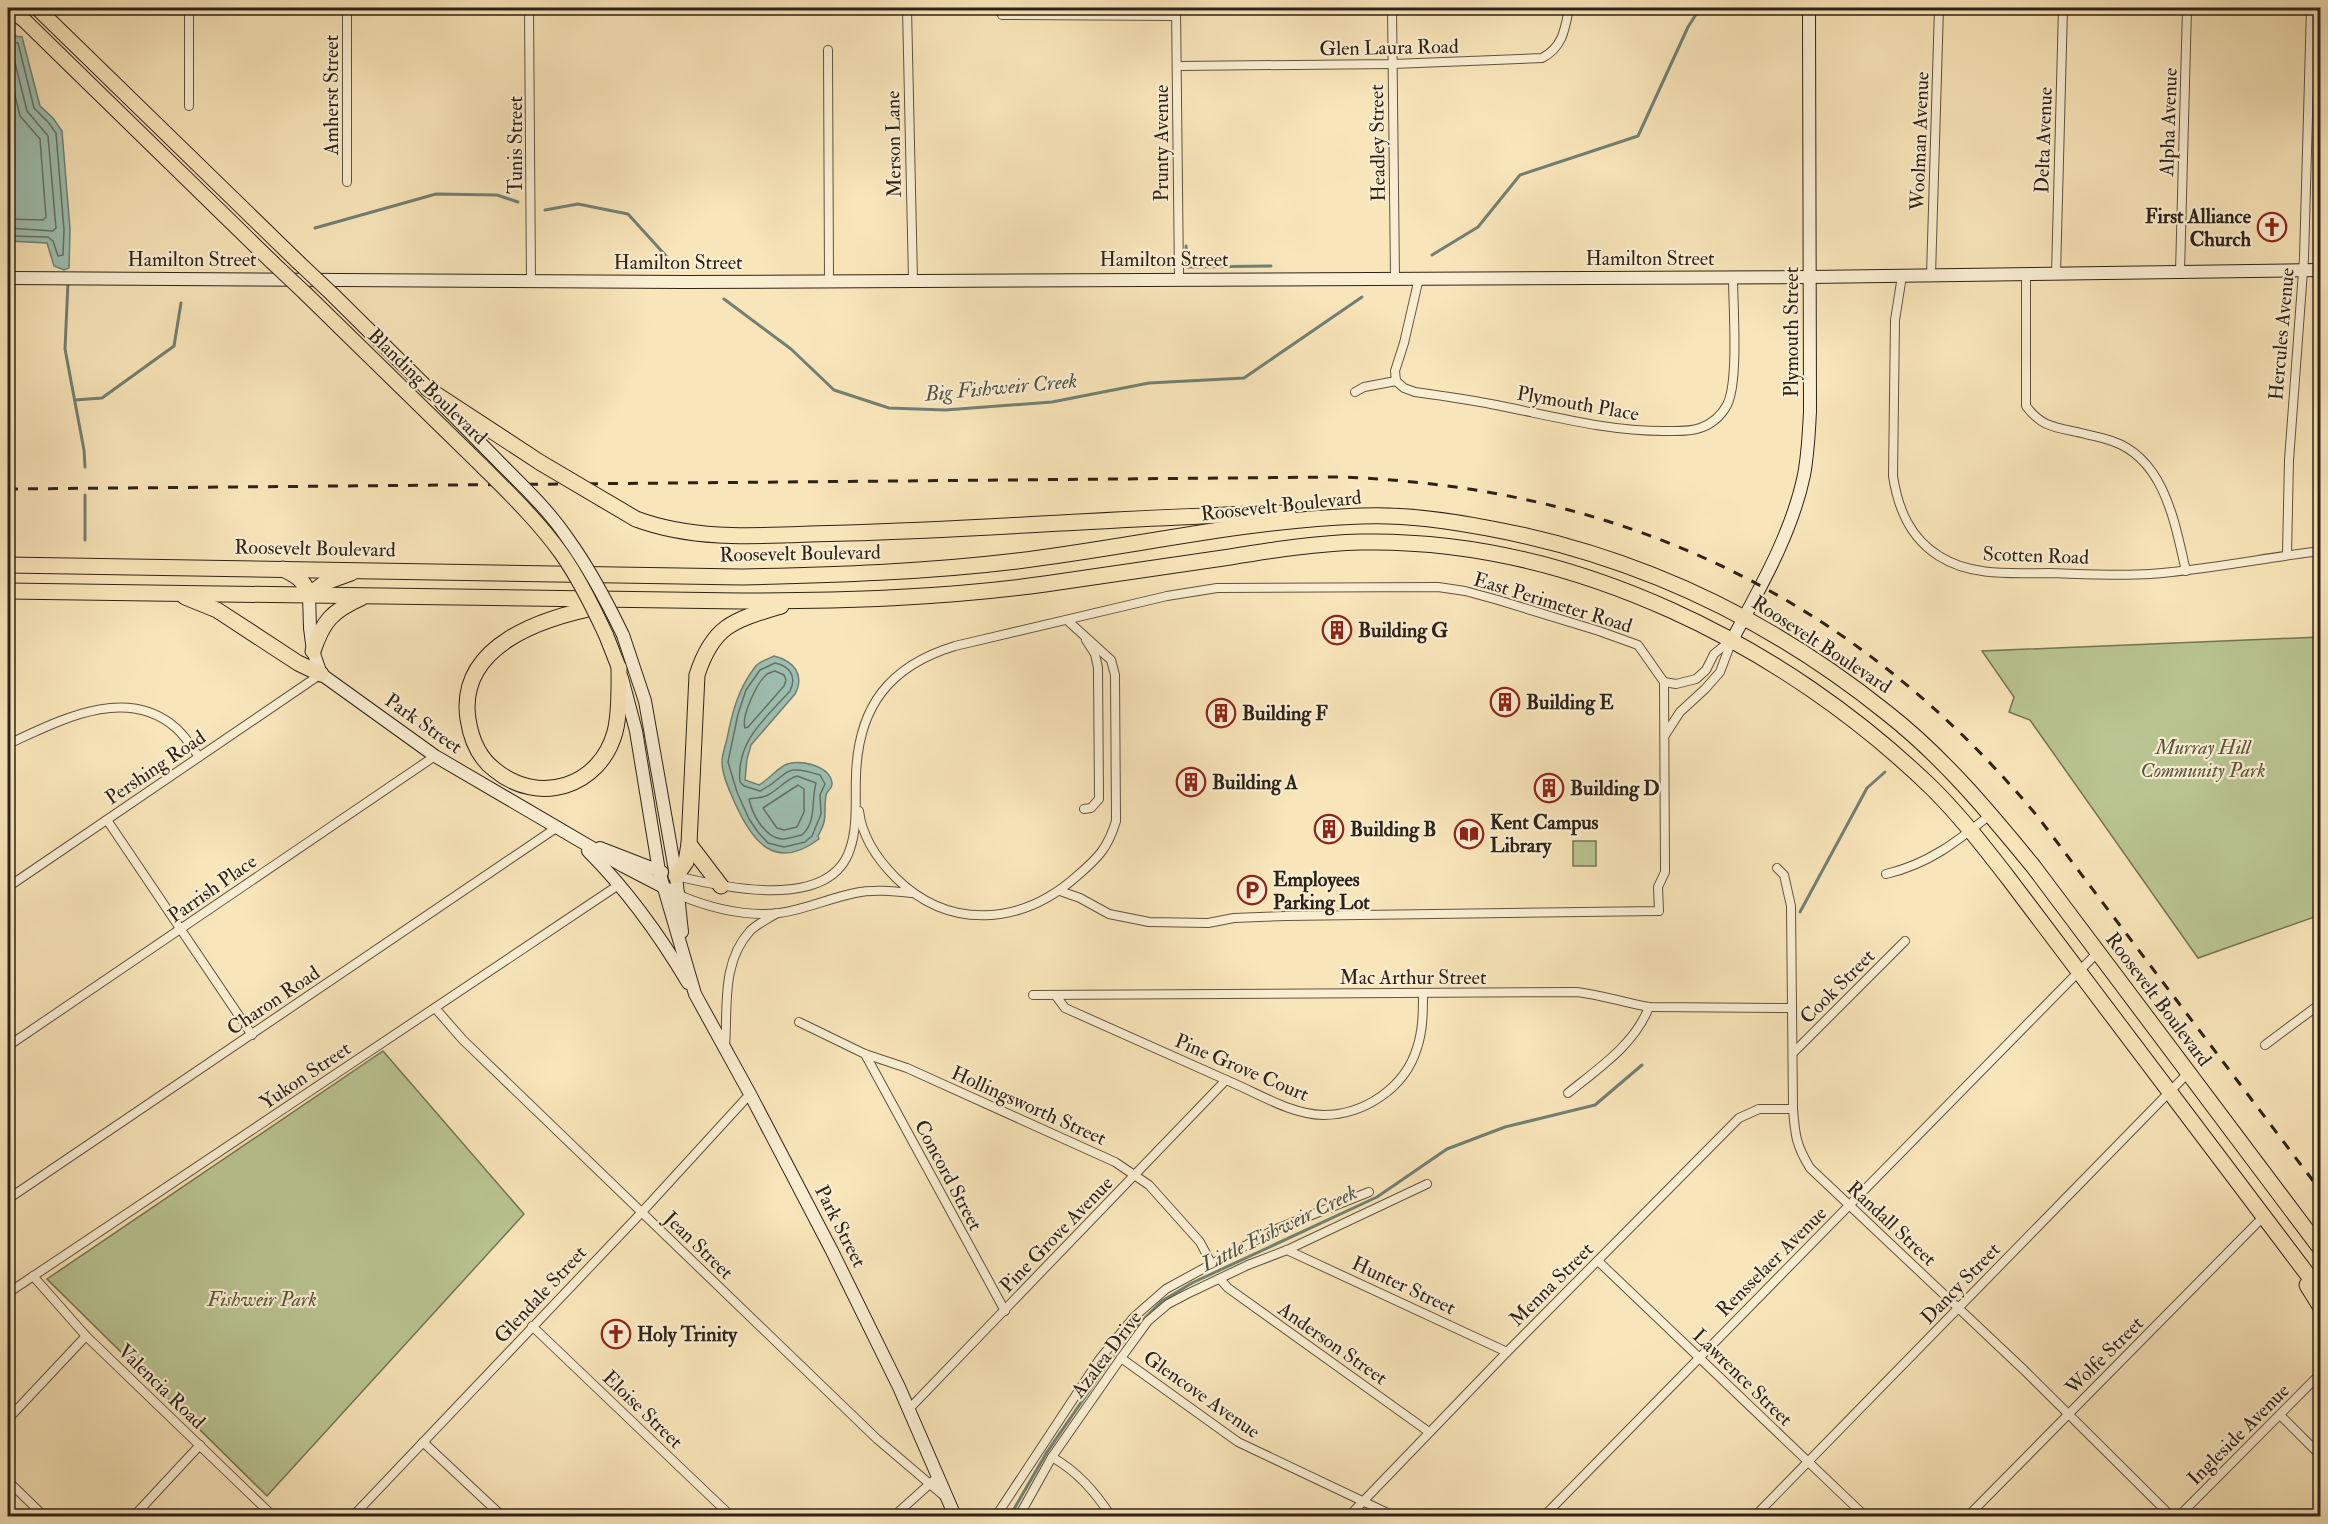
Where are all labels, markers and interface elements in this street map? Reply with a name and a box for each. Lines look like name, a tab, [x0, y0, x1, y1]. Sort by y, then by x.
street label: Amherst Street	[319, 34, 344, 156]
street label: Glen Laura Road	[1319, 34, 1459, 61]
street label: Alpha Avenue	[2154, 67, 2184, 178]
street label: Woolman Avenue	[1905, 71, 1934, 212]
street label: Headley Street	[1364, 84, 1391, 202]
street label: Prunty Avenue	[1149, 85, 1174, 201]
street label: Delta Avenue	[2029, 86, 2058, 194]
street label: Merson Lane	[880, 90, 907, 198]
street label: Tunis Street	[503, 95, 528, 194]
place label: First Alliance Church	[2145, 204, 2252, 252]
church icon: First Alliance Church	[2256, 211, 2288, 243]
street label: Hamilton Street	[1585, 246, 1715, 271]
street label: Hamilton Street	[127, 247, 257, 272]
street label: Hamilton Street	[1099, 247, 1229, 272]
street label: Hamilton Street	[613, 250, 743, 275]
street label: Plymouth Street	[1779, 266, 1804, 397]
street label: Hercules Avenue	[2263, 267, 2300, 401]
street label: Blanding Boulevard	[363, 323, 493, 450]
water label: Big Fishweir Creek	[923, 367, 1078, 408]
street label: Plymouth Place	[1515, 380, 1641, 427]
street label: Roosevelt Boulevard	[1199, 485, 1363, 526]
street label: Roosevelt Boulevard	[234, 535, 396, 562]
street label: Roosevelt Boulevard	[719, 540, 881, 567]
street label: Scotten Road	[1982, 541, 2090, 570]
street label: East Perimeter Road	[1470, 566, 1635, 639]
street label: Roosevelt Boulevard	[1747, 590, 1896, 699]
building icon: Building G	[1321, 614, 1353, 646]
place label: Building G	[1358, 618, 1448, 644]
building icon: Building E	[1489, 686, 1521, 718]
street label: Park Street	[380, 688, 468, 759]
place label: Building E	[1526, 690, 1614, 716]
building icon: Building F	[1205, 697, 1237, 729]
place label: Building F	[1242, 701, 1328, 727]
street label: Pershing Road	[100, 725, 210, 810]
park label: Murray Hill Community Park	[2140, 735, 2266, 783]
building icon: Building A	[1175, 766, 1207, 798]
place label: Building A	[1212, 770, 1298, 796]
building icon: Building D	[1533, 772, 1565, 804]
place label: Building D	[1570, 776, 1660, 802]
place label: Kent Campus Library	[1490, 810, 1599, 859]
building icon: Building B	[1313, 813, 1345, 845]
place label: Building B	[1350, 817, 1436, 843]
library icon: Kent Campus Library	[1453, 818, 1485, 850]
street label: Parrish Place	[163, 849, 261, 928]
place label: Employees Parking Lot	[1273, 867, 1370, 916]
parking icon: Employees Parking Lot	[1236, 874, 1268, 906]
street label: Roosevelt Boulevard	[2100, 927, 2217, 1071]
street label: Cook Street	[1795, 943, 1880, 1029]
street label: Charon Road	[222, 960, 325, 1041]
street label: Mac Arthur Street	[1340, 965, 1487, 990]
street label: Pine Grove Court	[1171, 1028, 1313, 1107]
street label: Yukon Street	[255, 1036, 356, 1115]
street label: Hollingsworth Street	[947, 1060, 1111, 1151]
street label: Concord Street	[909, 1116, 988, 1235]
street label: Pine Grove Avenue	[994, 1171, 1118, 1298]
street label: Randall Street	[1842, 1176, 1942, 1272]
water label: Little Fishweir Creek	[1196, 1179, 1362, 1278]
street label: Park Street	[809, 1181, 872, 1272]
street label: Rensselaer Avenue	[1711, 1201, 1832, 1322]
street label: Jean Street	[658, 1205, 739, 1285]
street label: Menna Street	[1504, 1237, 1599, 1332]
street label: Dancy Street	[1915, 1237, 2006, 1329]
street label: Glendale Street	[489, 1240, 592, 1348]
street label: Hunter Street	[1348, 1251, 1460, 1321]
park label: Fishweir Park	[206, 1287, 317, 1312]
street label: Anderson Street	[1272, 1296, 1393, 1391]
street label: Azalea Drive	[1065, 1306, 1147, 1403]
street label: Wolfe Street	[2059, 1311, 2149, 1400]
church icon: Holy Trinity	[600, 1318, 632, 1350]
place label: Holy Trinity	[637, 1322, 738, 1348]
street label: Lawrence Street	[1687, 1323, 1798, 1432]
street label: Valencia Road	[113, 1338, 211, 1434]
street label: Glencove Avenue	[1138, 1345, 1265, 1444]
street label: Eloise Street	[597, 1365, 688, 1454]
street label: Ingleside Avenue	[2182, 1378, 2295, 1491]

